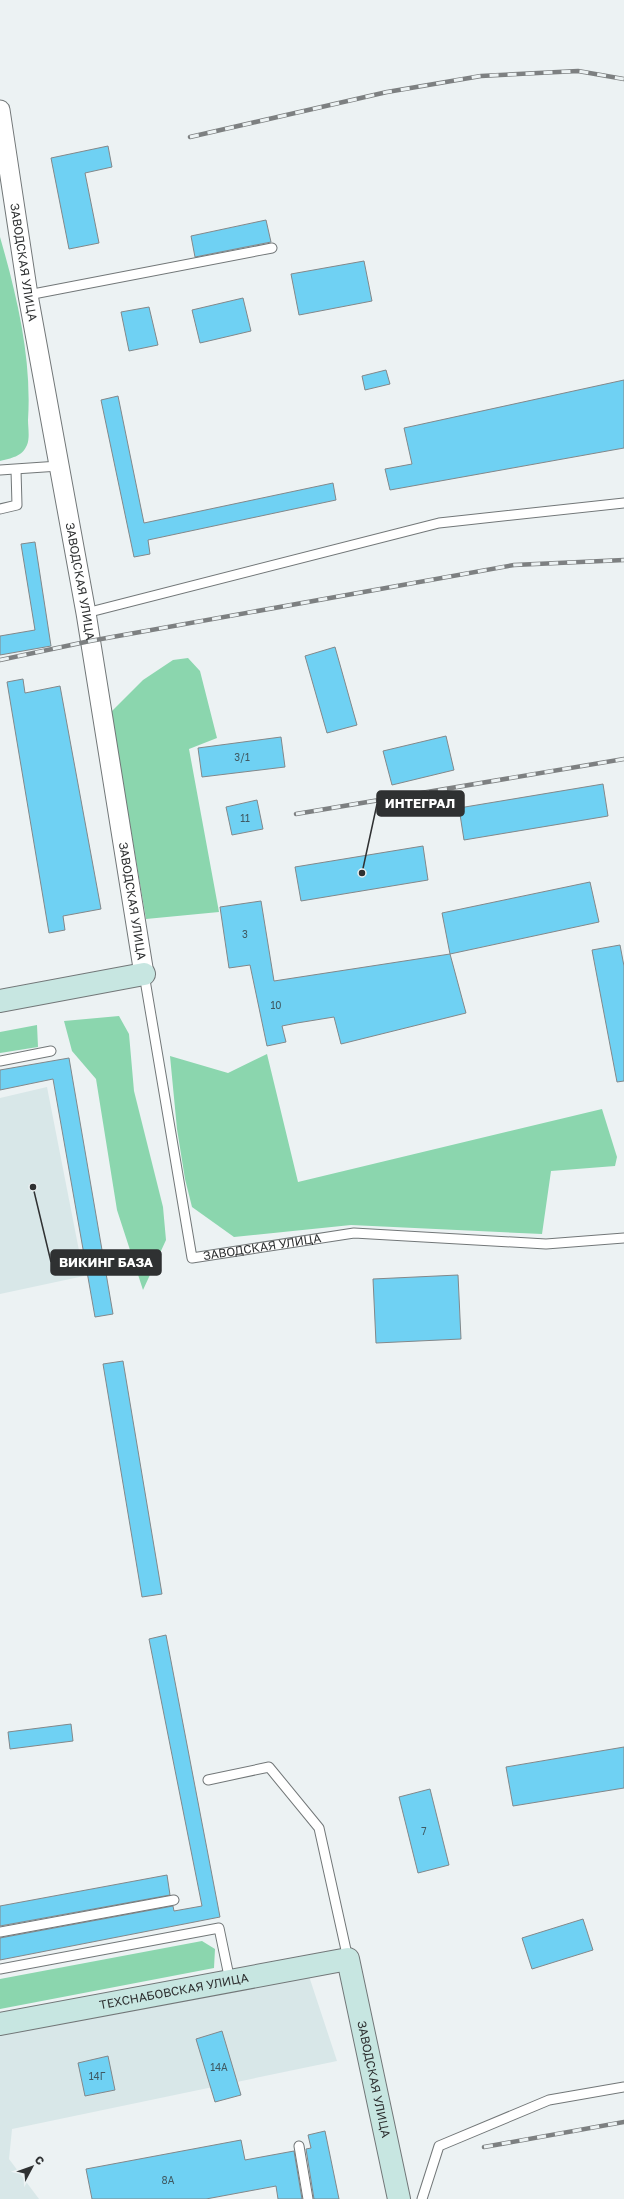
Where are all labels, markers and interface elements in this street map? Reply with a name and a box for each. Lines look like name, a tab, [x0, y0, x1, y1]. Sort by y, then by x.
street label: ЗАВОДСКАЯ УЛИЦА	[7, 202, 41, 322]
street label: ЗАВОДСКАЯ УЛИЦА	[63, 521, 98, 641]
house number: 3/1	[234, 751, 250, 763]
callout: ИНТЕГРАЛ	[377, 791, 464, 816]
text: ИНТЕГРАЛ	[385, 795, 455, 811]
house number: 11	[240, 812, 250, 824]
street label: ЗАВОДСКАЯ УЛИЦА	[116, 841, 150, 961]
house number: 3	[242, 928, 248, 940]
house number: 10	[270, 999, 282, 1011]
street label: ЗАВОДСКАЯ УЛИЦА	[202, 1230, 322, 1263]
callout: ВИКИНГ БАЗА	[51, 1250, 161, 1275]
text: ВИКИНГ БАЗА	[59, 1254, 154, 1270]
house number: 7	[421, 1825, 427, 1837]
street label: ТЕХСНАБОВСКАЯ УЛИЦА	[98, 1970, 250, 2012]
street label: ЗАВОДСКАЯ УЛИЦА	[354, 2019, 394, 2139]
house number: 14А	[210, 2061, 228, 2073]
house number: 14Г	[89, 2070, 106, 2082]
north arrow	[12, 2147, 52, 2187]
text: С	[32, 2153, 48, 2167]
house number: 8А	[162, 2174, 175, 2186]

